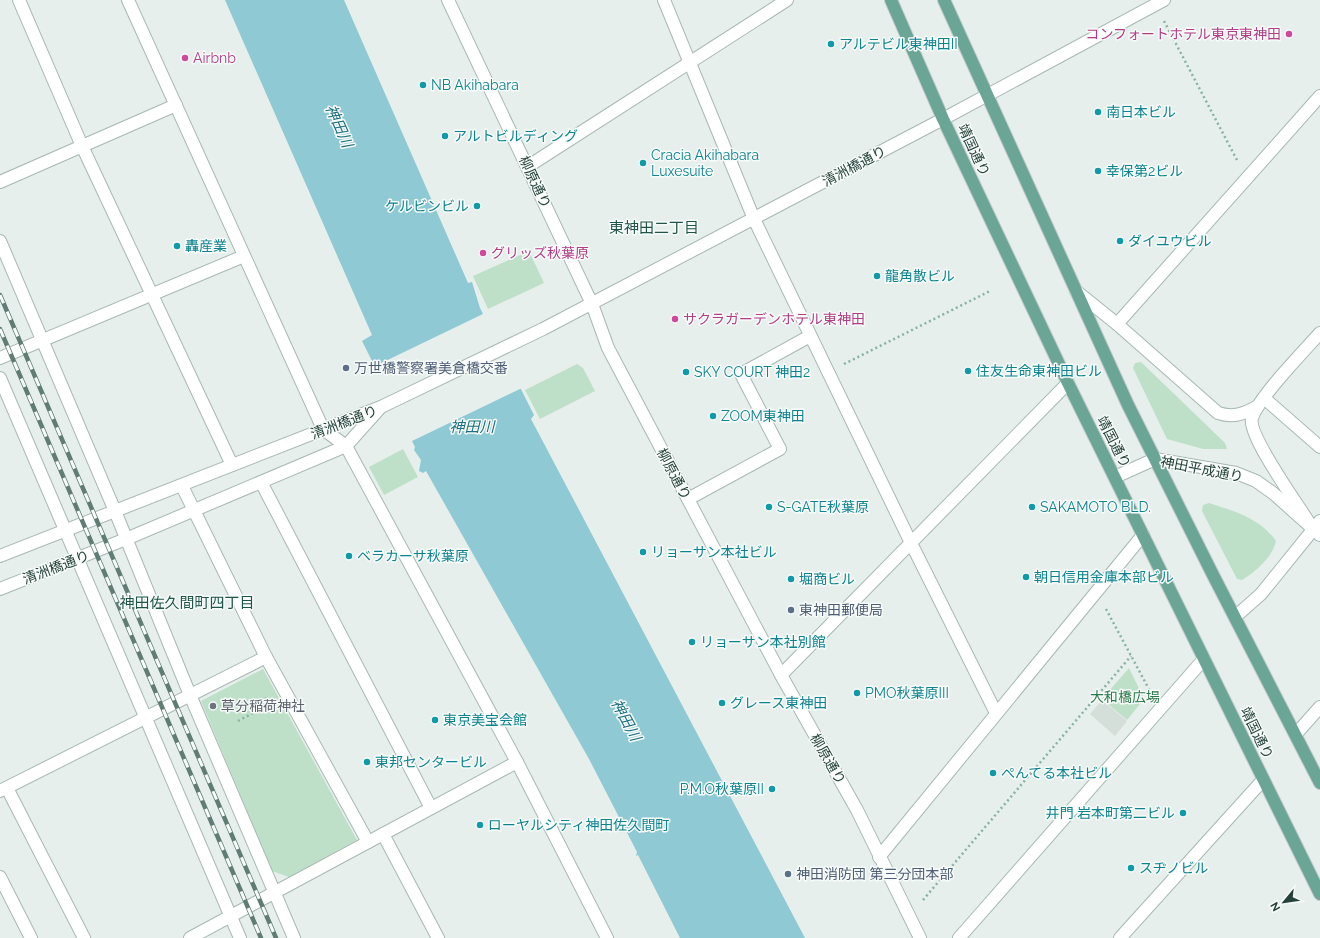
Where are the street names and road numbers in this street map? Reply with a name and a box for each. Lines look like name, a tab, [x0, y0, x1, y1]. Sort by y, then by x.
street label: 靖国通り	[955, 121, 993, 179]
street label: 清洲橋通り	[819, 143, 889, 189]
street label: 柳原通り	[516, 153, 554, 211]
street label: 清洲橋通り	[308, 402, 380, 442]
street label: 靖国通り	[1094, 413, 1134, 471]
street label: 柳原通り	[654, 446, 694, 502]
street label: 神田平成通り	[1159, 453, 1245, 485]
street label: 清洲橋通り	[20, 547, 92, 587]
street label: 靖国通り	[1238, 704, 1276, 762]
street label: 柳原通り	[807, 731, 849, 787]

